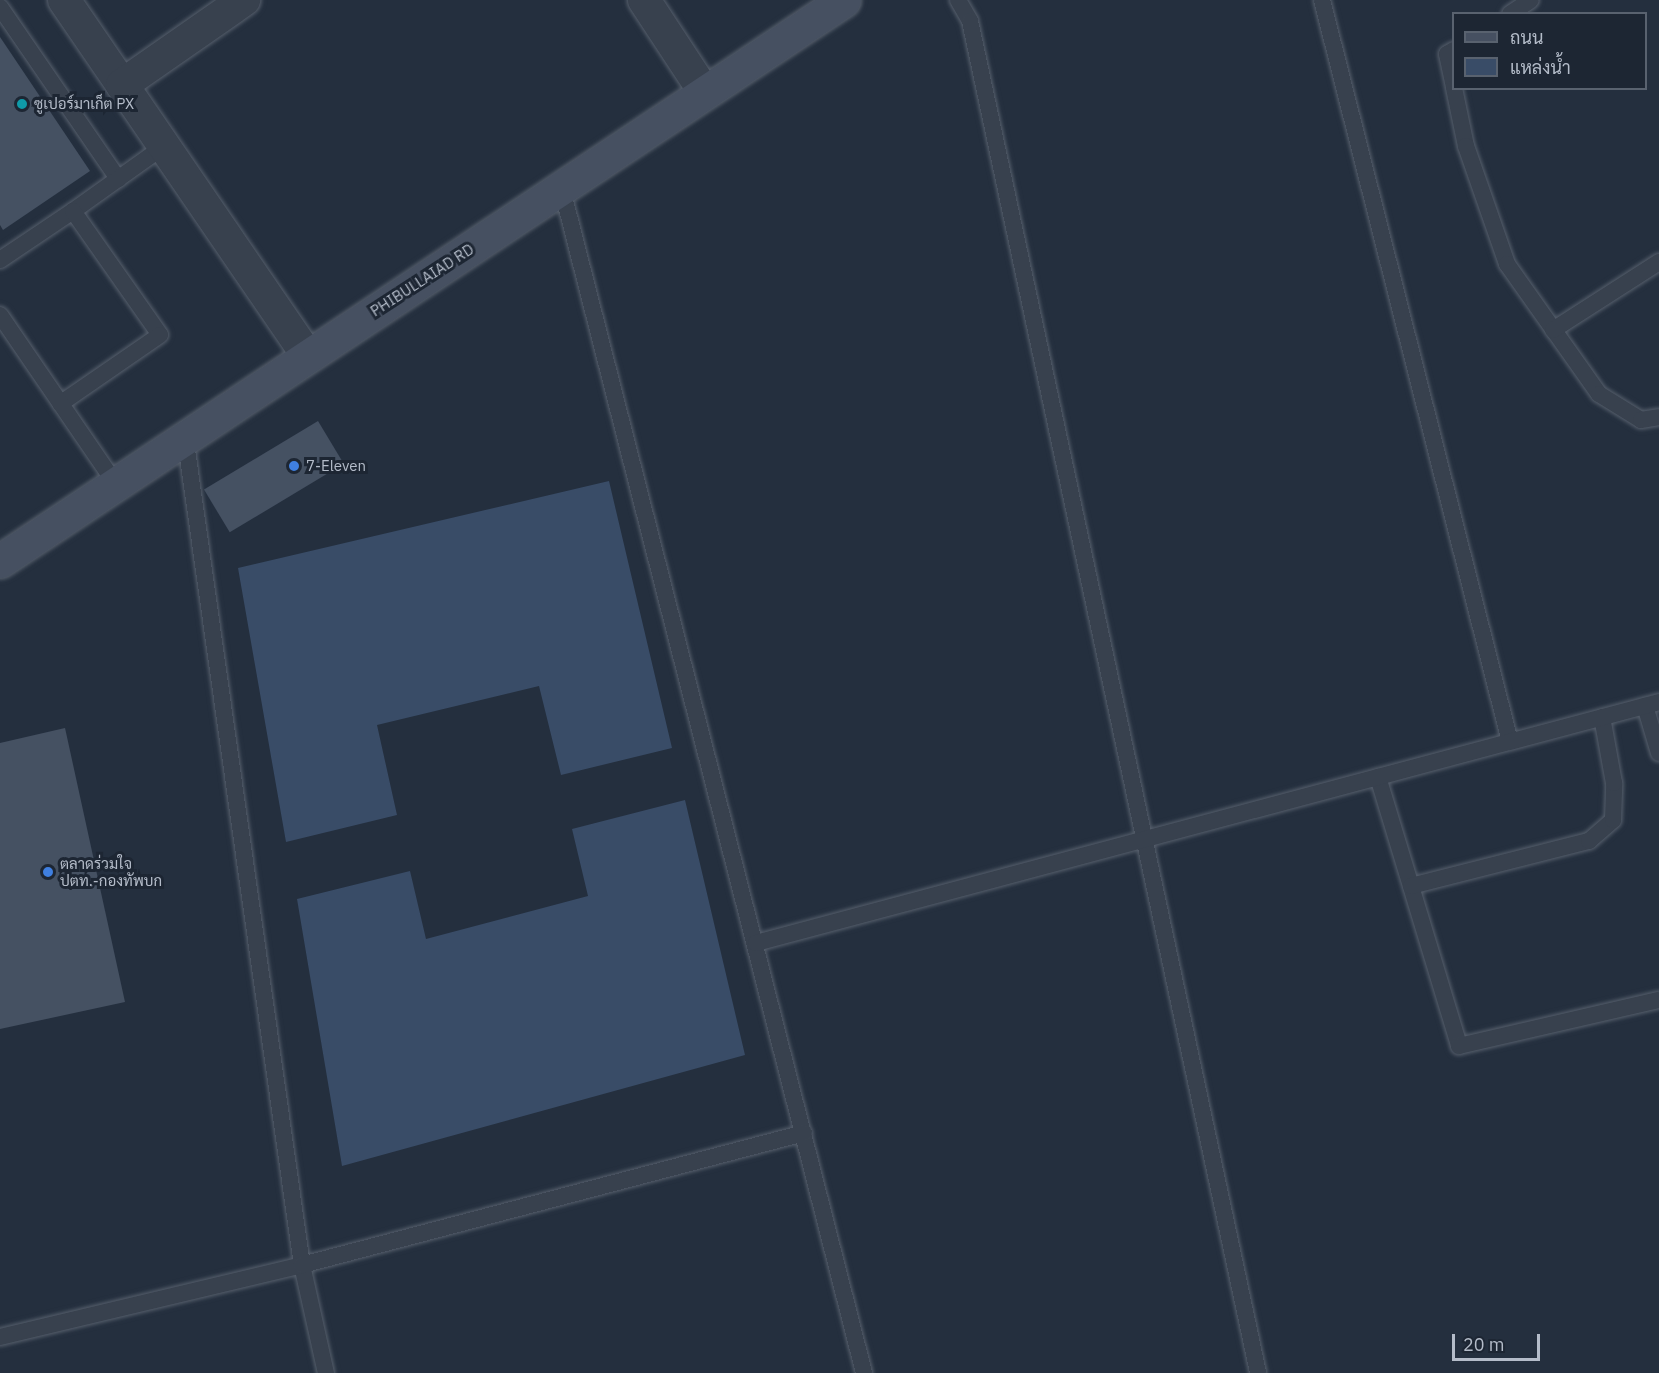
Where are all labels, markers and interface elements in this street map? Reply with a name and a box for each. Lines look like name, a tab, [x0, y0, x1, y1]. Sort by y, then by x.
legend	[1452, 12, 1647, 90]
text: ถนน	[1510, 26, 1543, 49]
text: แหล่งน้ำ	[1510, 56, 1571, 79]
place label: ซูเปอร์มาเก็ต PX	[34, 95, 134, 113]
marker: ซูเปอร์มาเก็ต PX	[15, 97, 29, 111]
street label: PHIBULLAIAD RD	[367, 240, 477, 320]
place label: 7-Eleven	[306, 457, 366, 475]
marker: 7-Eleven	[287, 459, 301, 473]
place label: ตลาดร่วมใจ ปตท.-กองทัพบก	[60, 854, 162, 889]
marker: ตลาดร่วมใจ ปตท.-กองทัพบก	[41, 865, 55, 879]
scale bar	[1455, 1322, 1544, 1360]
text: 20 m	[1463, 1333, 1505, 1356]

